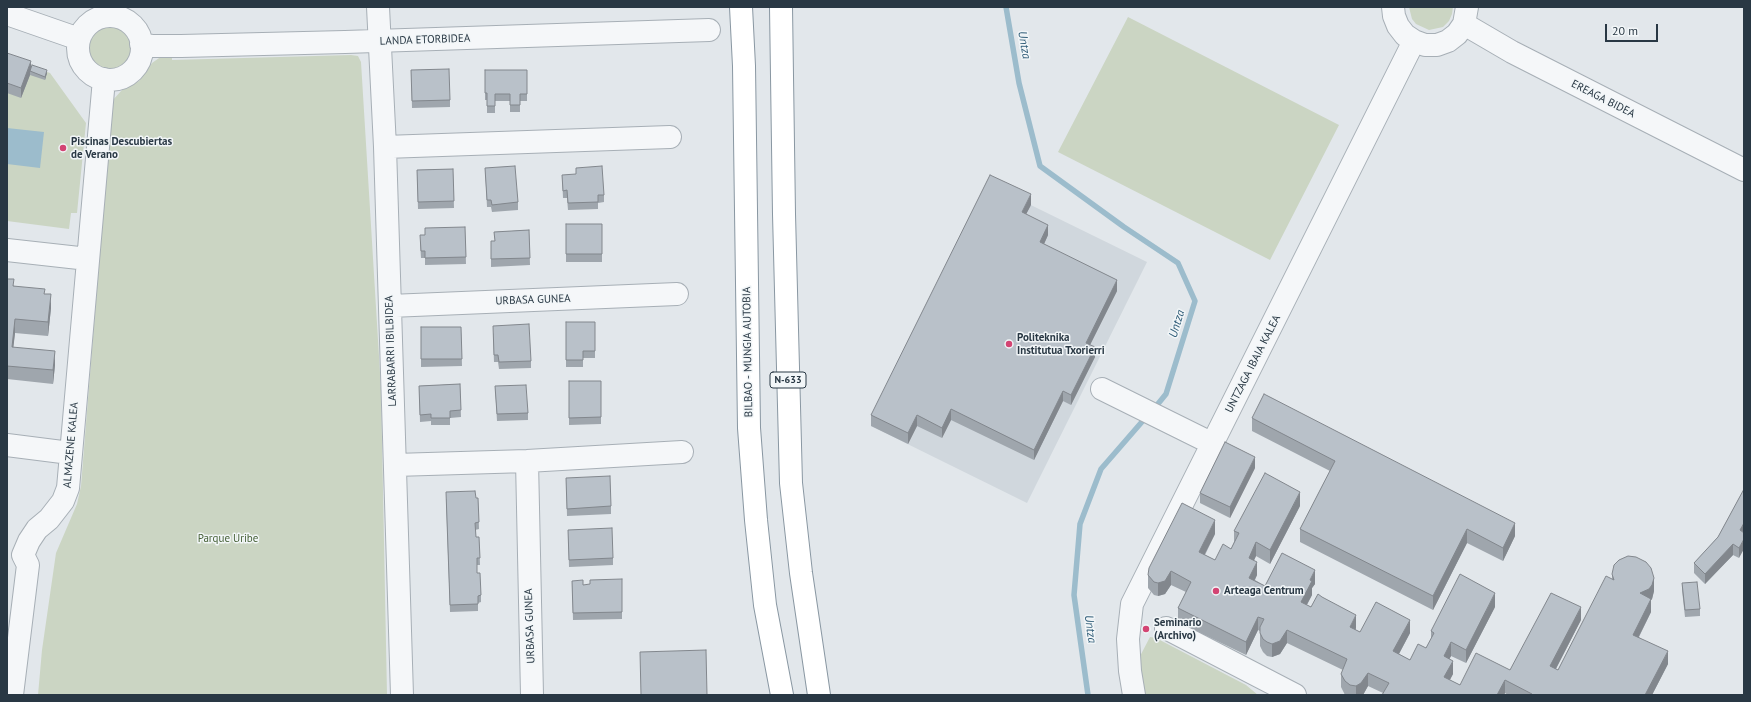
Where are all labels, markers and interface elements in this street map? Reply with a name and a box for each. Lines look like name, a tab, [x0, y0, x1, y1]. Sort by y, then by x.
scale bar	[1607, 16, 1660, 42]
text: 20 m	[1612, 23, 1638, 38]
water label: Untza	[1014, 30, 1034, 60]
street label: LANDA ETORBIDEA	[380, 32, 470, 48]
street label: EREAGA BIDEA	[1569, 77, 1637, 121]
place label: Piscinas Descubiertas de Verano	[71, 135, 172, 161]
marker: Piscinas Descubiertas de Verano	[58, 143, 68, 153]
street label: BILBAO - MUNGIA AUTOBIA	[740, 287, 756, 417]
street label: URBASA GUNEA	[495, 292, 571, 308]
street label: LARRABARRI IBILBIDEA	[382, 295, 400, 407]
water label: Untza	[1166, 308, 1188, 340]
street label: UNTZAGA IBAIA KALEA	[1223, 313, 1283, 415]
place label: Politeknika Institutua Txorierri	[1017, 331, 1105, 357]
marker: Politeknika Institutua Txorierri	[1004, 339, 1014, 349]
road number: N-633	[770, 372, 806, 388]
street label: ALMAZENE KALEA	[61, 402, 81, 488]
park label: Parque Uribe	[198, 532, 258, 546]
place label: Arteaga Centrum	[1224, 584, 1304, 598]
marker: Arteaga Centrum	[1211, 586, 1221, 596]
street label: URBASA GUNEA	[522, 588, 538, 664]
water label: Untza	[1081, 614, 1099, 644]
place label: Seminario (Archivo)	[1154, 616, 1201, 642]
marker: Seminario (Archivo)	[1141, 624, 1151, 634]

